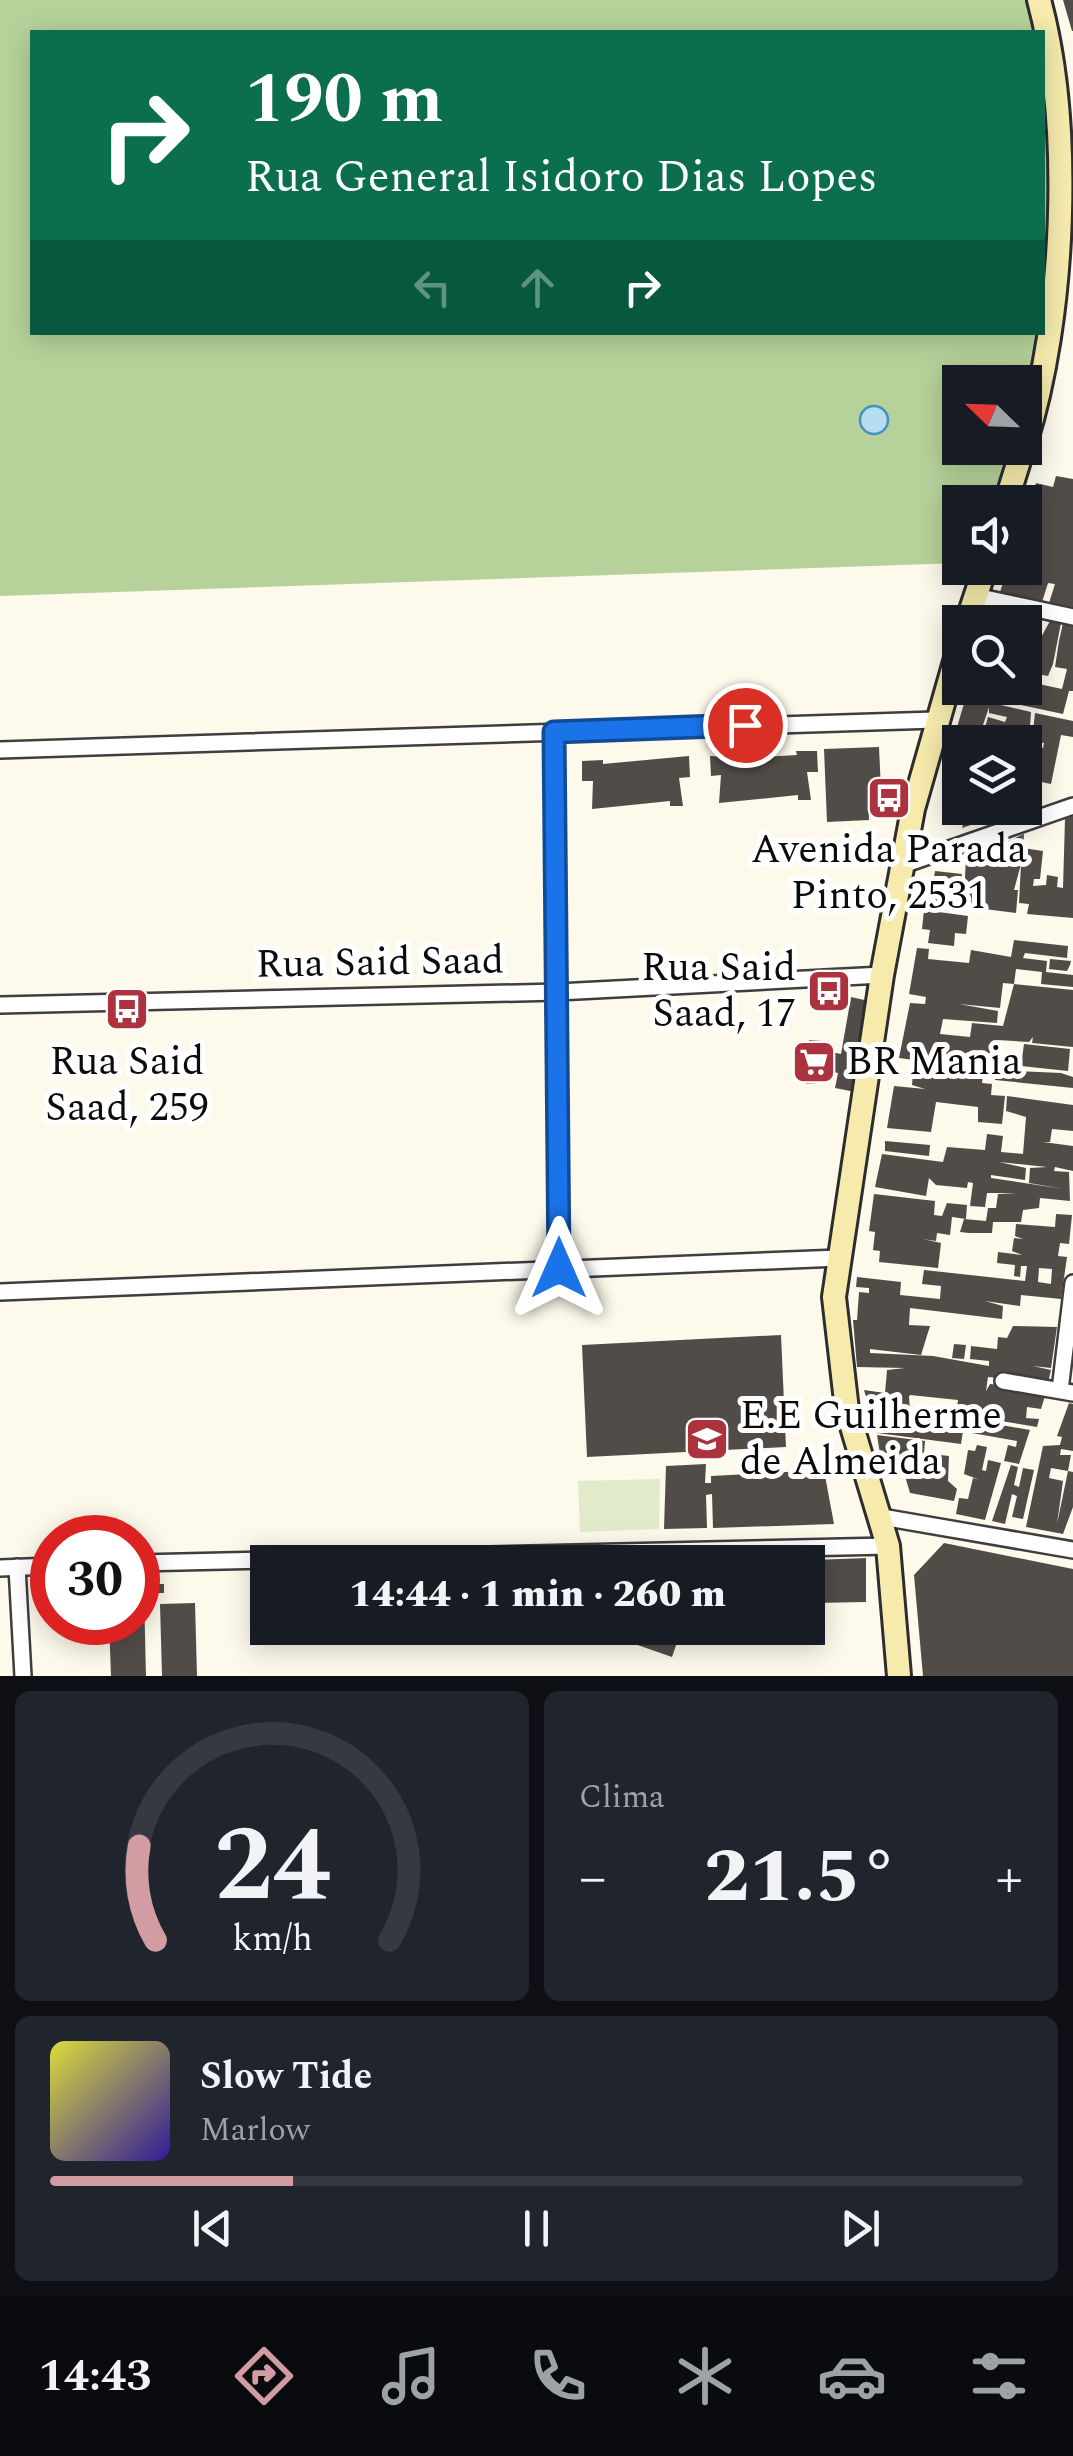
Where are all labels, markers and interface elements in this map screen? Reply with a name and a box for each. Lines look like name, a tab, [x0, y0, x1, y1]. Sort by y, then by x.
text: 190 m	[245, 47, 443, 153]
icon: right	[80, 70, 210, 200]
text: Rua General Isidoro Dias Lopes	[245, 143, 877, 212]
icon: left	[405, 260, 460, 315]
icon: ahead	[510, 260, 565, 315]
icon: right	[615, 260, 670, 315]
north arrow	[942, 365, 1042, 465]
map controls	[942, 365, 1042, 825]
button: sound	[942, 485, 1042, 585]
button: search	[942, 605, 1042, 705]
pin	[703, 683, 788, 768]
icon: arrive	[718, 698, 773, 753]
button: layers	[942, 725, 1042, 825]
bus stop icon: Avenida Parada Pinto, 2531	[866, 775, 912, 821]
place label: Avenida Parada Pinto, 2531	[751, 820, 1028, 927]
street label: Rua Said Saad	[255, 930, 505, 996]
place label: Rua Said Saad, 17	[641, 938, 796, 1045]
bus stop icon: Rua Said Saad, 17	[806, 968, 852, 1014]
bus stop icon: Rua Said Saad, 259	[104, 986, 150, 1032]
place label: Rua Said Saad, 259	[45, 1032, 209, 1139]
place label: BR Mania	[846, 1032, 1022, 1093]
supermarket icon: BR Mania	[791, 1039, 837, 1085]
position arrow	[507, 1216, 611, 1320]
place label: E.E Guilherme de Almeida	[740, 1386, 1002, 1493]
school or university icon: E.E Guilherme de Almeida	[684, 1416, 730, 1462]
speed limit sign: 30	[30, 1515, 160, 1645]
text: 14:44 · 1 min · 260 m	[349, 1566, 726, 1624]
text: Clima	[579, 1773, 665, 1822]
text: 24	[214, 1788, 330, 1946]
text: 21.5°	[704, 1821, 898, 1935]
text: −	[579, 1837, 607, 1920]
text: +	[995, 1837, 1023, 1920]
text: km/h	[232, 1912, 312, 1967]
text: Slow Tide	[200, 2048, 372, 2106]
text: Marlow	[200, 2106, 310, 2155]
icon: previous	[185, 2201, 240, 2256]
icon: pause	[509, 2201, 564, 2256]
icon: next	[833, 2201, 888, 2256]
icon: directions	[229, 2341, 299, 2411]
icon: music	[376, 2341, 446, 2411]
icon: phone	[523, 2341, 593, 2411]
icon: climate	[670, 2341, 740, 2411]
icon: car	[817, 2341, 887, 2411]
icon: filters	[964, 2341, 1034, 2411]
text: 14:43	[39, 2342, 152, 2411]

